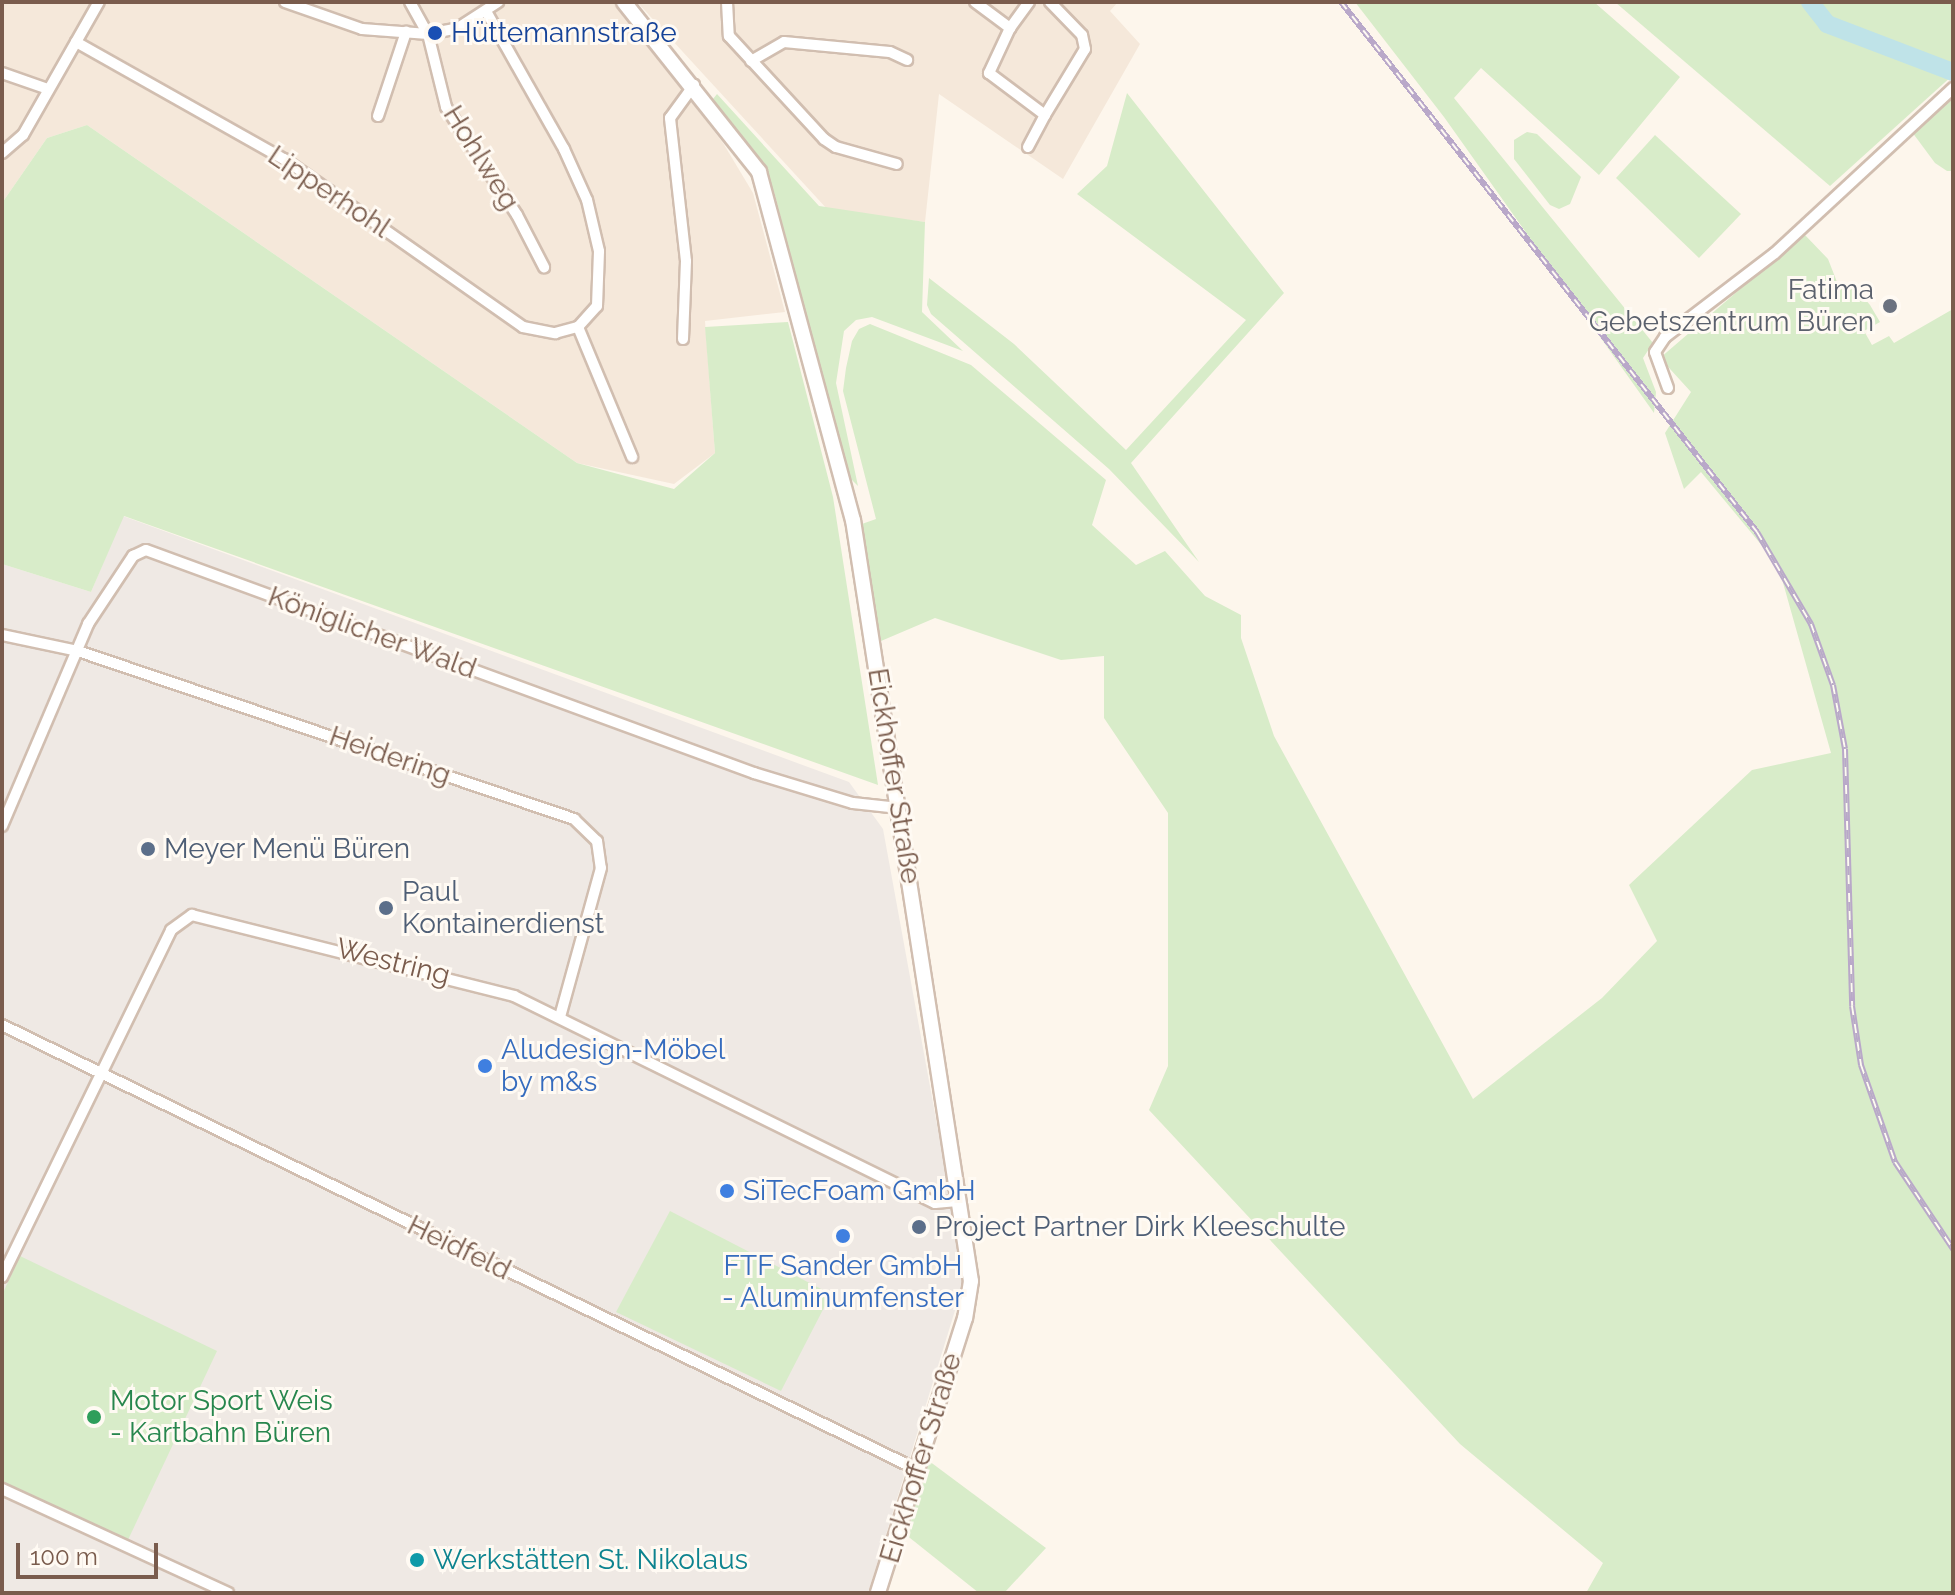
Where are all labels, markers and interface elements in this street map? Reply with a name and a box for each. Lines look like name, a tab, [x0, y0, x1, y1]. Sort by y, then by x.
place label: Hüttemannstraße	[451, 16, 677, 50]
marker: Hüttemannstraße	[426, 24, 444, 42]
street label: Hohlweg	[436, 100, 526, 216]
street label: Lipperhohl	[262, 139, 396, 245]
place label: Fatima Gebetszentrum Büren	[1589, 273, 1874, 339]
marker: Fatima Gebetszentrum Büren	[1881, 297, 1899, 315]
street label: Königlicher Wald	[263, 580, 481, 686]
street label: Eickhoffer Straße	[860, 666, 928, 886]
street label: Heidering	[325, 720, 455, 792]
place label: Meyer Menü Büren	[164, 832, 411, 866]
marker: Meyer Menü Büren	[139, 840, 157, 858]
place label: Paul Kontainerdienst	[402, 875, 604, 941]
marker: Paul Kontainerdienst	[377, 899, 395, 917]
street label: Westring	[333, 932, 453, 992]
place label: Aludesign-Möbel by m&s	[501, 1033, 725, 1099]
marker: Aludesign-Möbel by m&s	[476, 1057, 494, 1075]
place label: SiTecFoam GmbH	[743, 1174, 976, 1208]
marker: SiTecFoam GmbH	[718, 1182, 736, 1200]
street label: Heidfeld	[402, 1209, 516, 1287]
place label: Project Partner Dirk Kleeschulte	[935, 1210, 1346, 1244]
marker: Project Partner Dirk Kleeschulte	[910, 1218, 928, 1236]
marker: FTF Sander GmbH - Aluminumfenster	[834, 1227, 852, 1245]
place label: FTF Sander GmbH - Aluminumfenster	[722, 1249, 964, 1315]
street label: Eickhoffer Straße	[873, 1349, 969, 1567]
place label: Motor Sport Weis - Kartbahn Büren	[110, 1384, 334, 1450]
marker: Motor Sport Weis - Kartbahn Büren	[85, 1408, 103, 1426]
scale bar	[20, 1527, 162, 1577]
text: 100 m	[30, 1542, 98, 1571]
place label: Werkstätten St. Nikolaus	[433, 1543, 748, 1577]
marker: Werkstätten St. Nikolaus	[408, 1551, 426, 1569]

